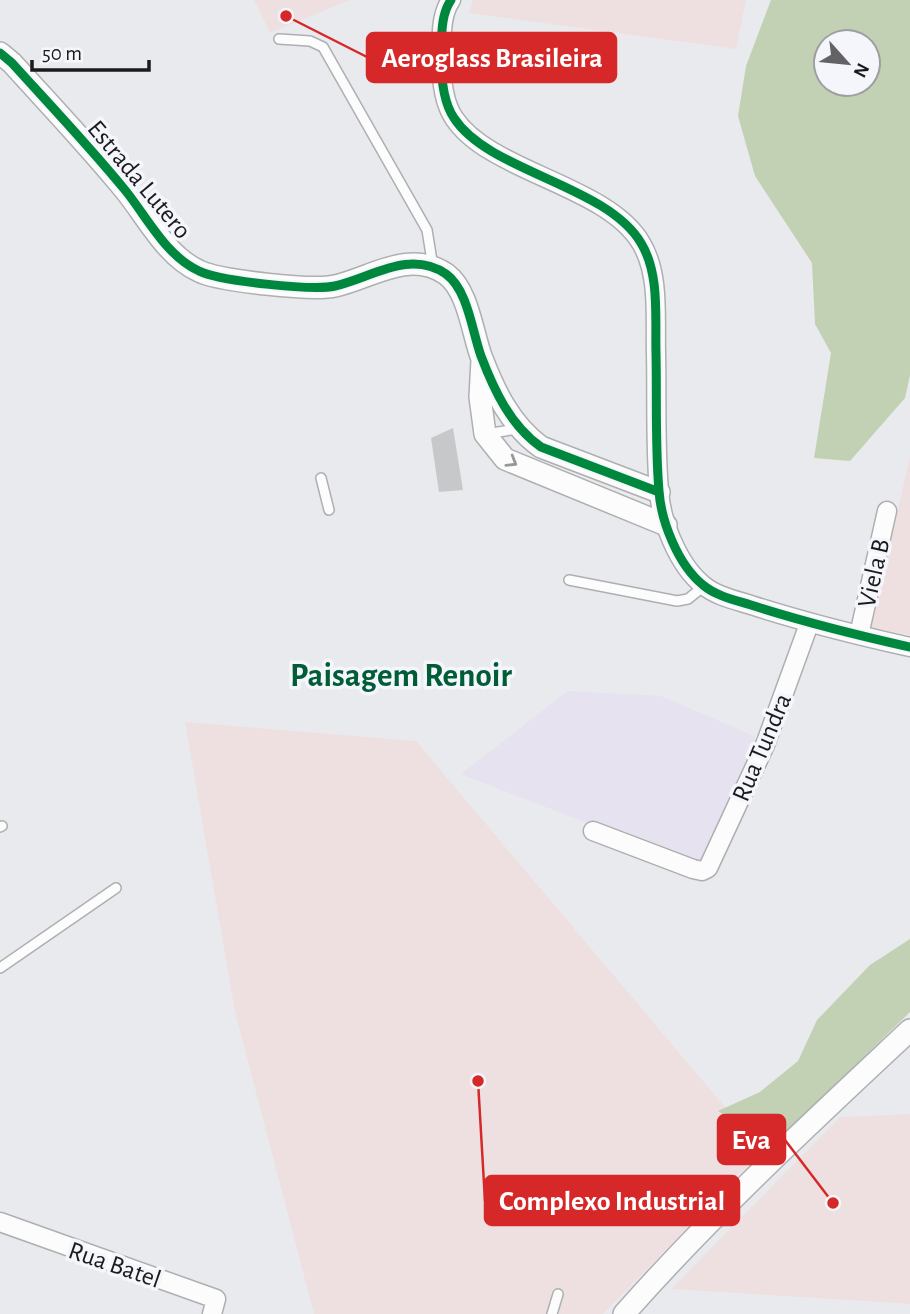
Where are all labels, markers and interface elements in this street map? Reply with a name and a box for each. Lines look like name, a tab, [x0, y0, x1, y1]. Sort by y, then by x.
scale bar	[32, 28, 149, 72]
north arrow	[812, 28, 882, 98]
callout: Aeroglass Brasileira	[367, 33, 616, 82]
text: 50 m	[42, 43, 82, 64]
text: Aeroglass Brasileira	[381, 45, 603, 73]
text: N	[849, 60, 872, 80]
street label: Estrada Lutero	[83, 116, 196, 244]
one-way arrow	[504, 454, 517, 467]
street label: Viela B	[853, 536, 894, 610]
district label: Paisagem Renoir	[290, 660, 512, 693]
street label: Rua Tundra	[728, 690, 796, 805]
callout: Eva	[718, 1115, 785, 1164]
text: Eva	[731, 1127, 771, 1155]
callout: Complexo Industrial	[485, 1176, 739, 1225]
text: Complexo Industrial	[499, 1188, 725, 1216]
street label: Rua Batel	[65, 1237, 164, 1293]

